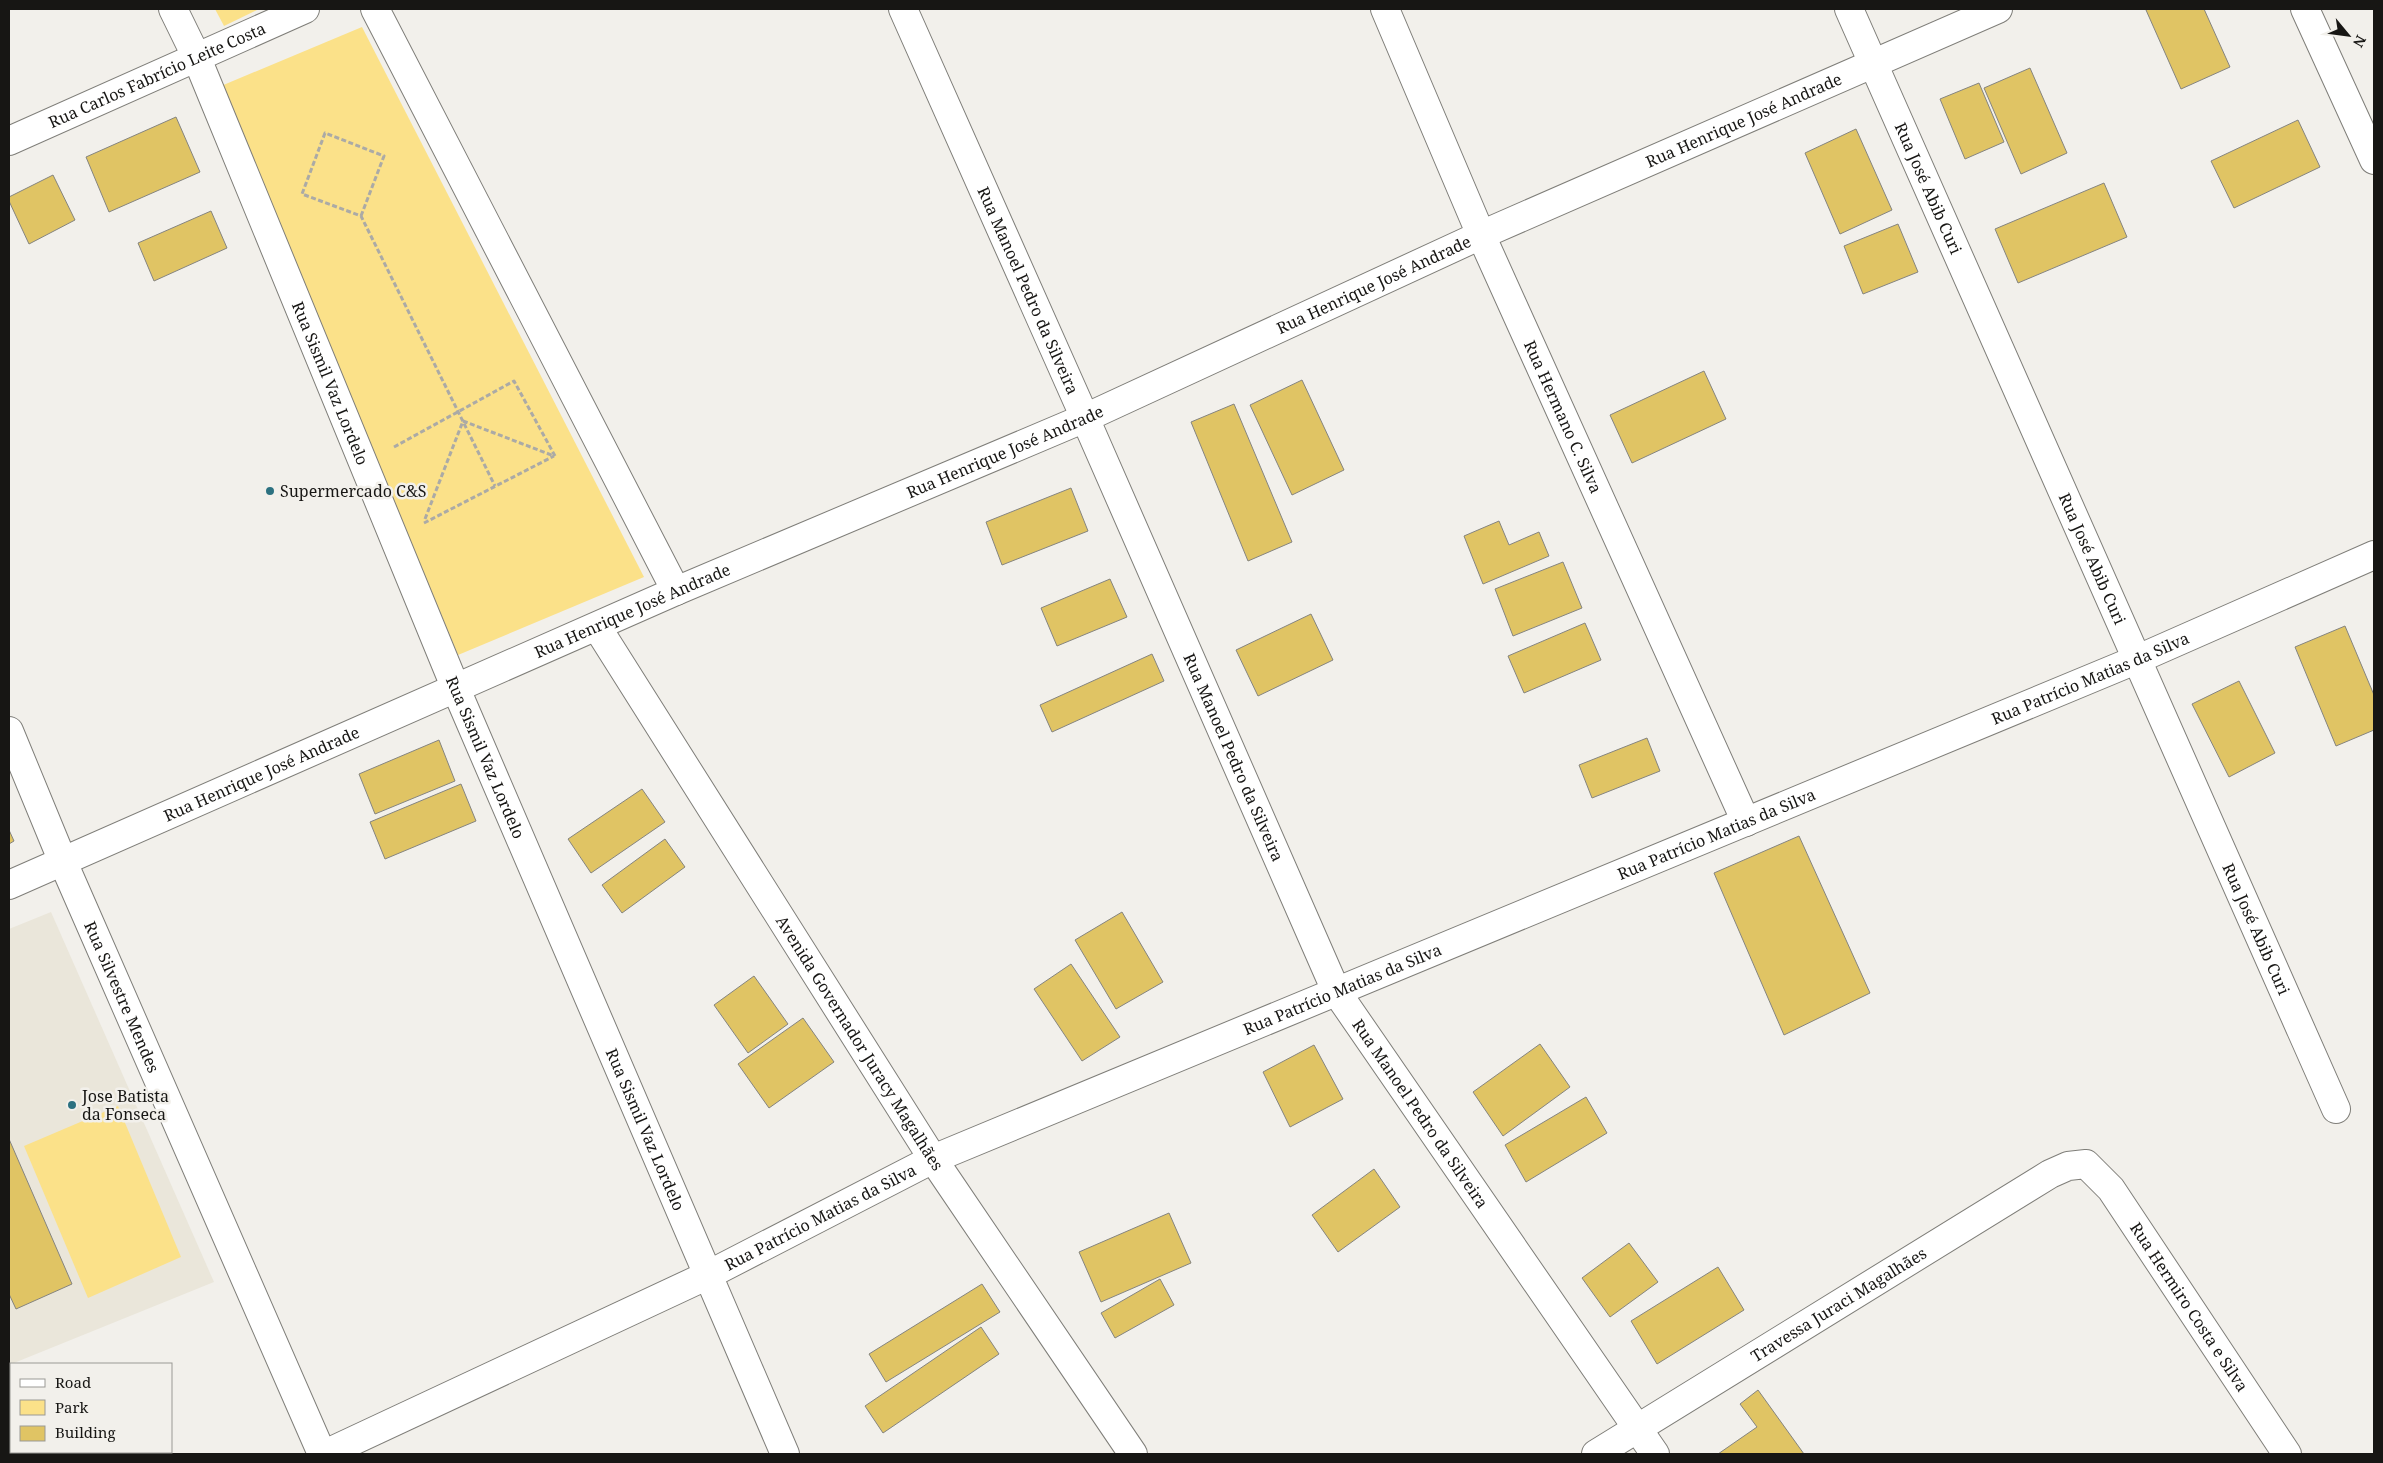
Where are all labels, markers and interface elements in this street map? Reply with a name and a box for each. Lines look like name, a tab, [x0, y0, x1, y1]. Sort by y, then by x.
north arrow	[2323, 10, 2373, 60]
street label: Rua Carlos Fabrício Leite Costa	[45, 17, 269, 133]
text: N	[2349, 32, 2371, 51]
street label: Rua Henrique José Andrade	[1642, 68, 1845, 173]
street label: Rua José Abib Curi	[1890, 119, 1967, 257]
street label: Rua Manoel Pedro da Silveira	[972, 183, 1084, 398]
street label: Rua Henrique José Andrade	[1273, 230, 1474, 339]
street label: Rua Sismil Vaz Lordelo	[287, 298, 374, 468]
street label: Rua Hermano C. Silva	[1519, 337, 1607, 497]
street label: Rua Henrique José Andrade	[903, 400, 1107, 503]
place label: Supermercado C&S	[280, 480, 427, 502]
marker: Supermercado C&S	[264, 485, 276, 497]
street label: Rua José Abib Curi	[2054, 489, 2131, 628]
street label: Rua Henrique José Andrade	[531, 558, 734, 663]
street label: Rua Patrício Matias da Silva	[1988, 627, 2193, 730]
street label: Rua Manoel Pedro da Silveira	[1178, 650, 1289, 865]
street label: Rua Sismil Vaz Lordelo	[441, 673, 530, 842]
street label: Rua Henrique José Andrade	[160, 721, 363, 826]
street label: Rua Patrício Matias da Silva	[1614, 783, 1819, 885]
street label: Rua José Abib Curi	[2218, 860, 2295, 998]
street label: Avenida Governador Juracy Magalhães	[771, 911, 949, 1175]
street label: Rua Silvestre Mendes	[79, 918, 165, 1076]
street label: Rua Patrício Matias da Silva	[1240, 938, 1445, 1040]
street label: Rua Manoel Pedro da Silveira	[1347, 1015, 1493, 1212]
street label: Rua Sismil Vaz Lordelo	[601, 1045, 690, 1214]
place label: Jose Batista da Fonseca	[81, 1085, 169, 1125]
marker: Jose Batista da Fonseca	[66, 1099, 78, 1111]
street label: Rua Patrício Matias da Silva	[721, 1159, 920, 1276]
street label: Rua Hermiro Costa e Silva	[2125, 1218, 2253, 1396]
street label: Travessa Juraci Magalhães	[1747, 1242, 1930, 1367]
legend	[10, 1363, 172, 1453]
text: Road	[55, 1372, 91, 1392]
text: Park	[55, 1397, 89, 1417]
text: Building	[55, 1422, 116, 1442]

